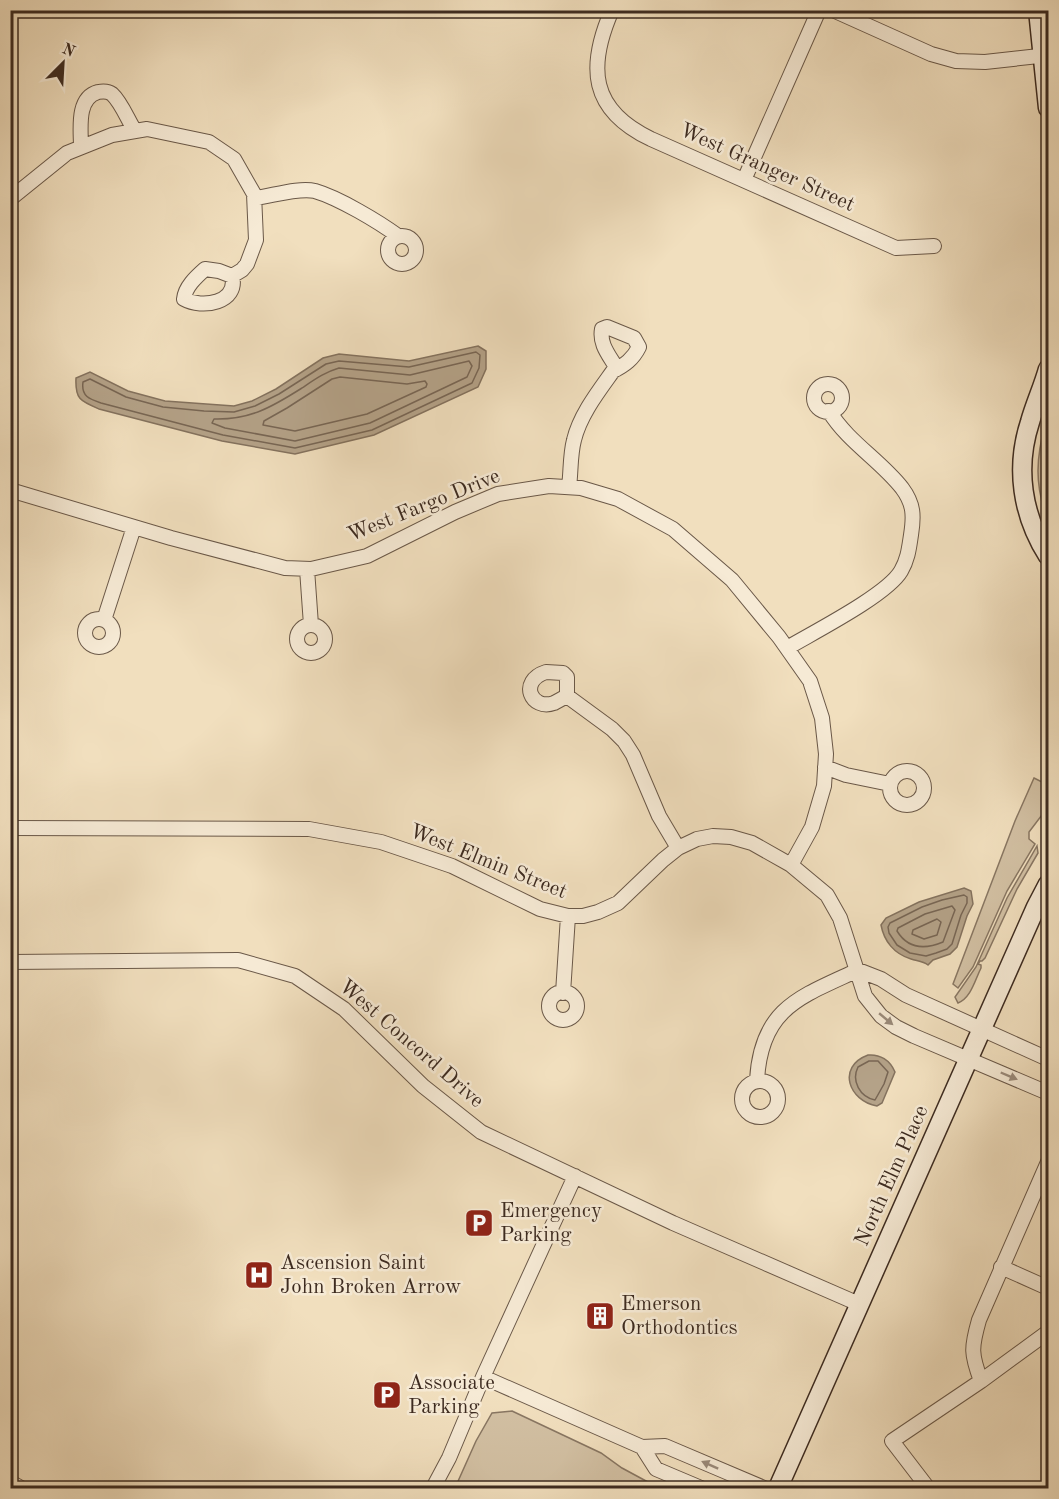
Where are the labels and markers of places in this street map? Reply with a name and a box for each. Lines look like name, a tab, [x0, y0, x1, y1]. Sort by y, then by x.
place label: Emergency Parking	[500, 1201, 602, 1246]
parking icon: Emergency Parking	[463, 1207, 495, 1239]
place label: Ascension Saint John Broken Arrow	[280, 1253, 461, 1298]
hospital icon: Ascension Saint John Broken Arrow	[243, 1259, 275, 1291]
place label: Emerson Orthodontics	[621, 1294, 738, 1339]
building icon: Emerson Orthodontics	[584, 1300, 616, 1332]
place label: Associate Parking	[408, 1373, 495, 1418]
parking icon: Associate Parking	[371, 1379, 403, 1411]

